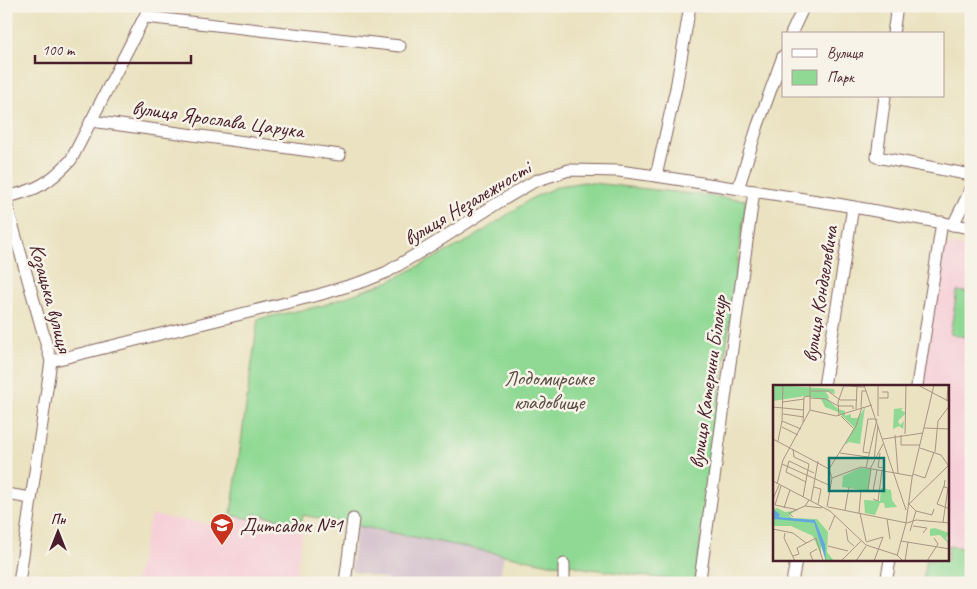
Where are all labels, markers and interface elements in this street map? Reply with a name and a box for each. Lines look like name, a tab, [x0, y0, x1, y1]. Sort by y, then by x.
scale bar	[35, 32, 191, 64]
legend	[782, 32, 944, 98]
text: 100 m	[42, 41, 76, 60]
text: Вулиця	[827, 44, 864, 63]
text: Парк	[827, 68, 855, 87]
street label: вулиця Ярослава Царука	[130, 94, 308, 144]
street label: вулиця Незалежності	[399, 153, 539, 252]
street label: вулиця Кондзелевича	[796, 222, 844, 364]
street label: Козацька вулиця	[23, 241, 78, 357]
street label: вулиця Катерини Білокур	[683, 292, 733, 470]
park label: Лодомирське кладовище	[504, 365, 596, 415]
inset map	[773, 385, 950, 562]
north arrow	[32, 506, 82, 556]
text: Пн	[51, 511, 66, 528]
school or university icon: Дитсадок №1	[209, 512, 235, 546]
place label: Дитсадок №1	[240, 512, 344, 538]

